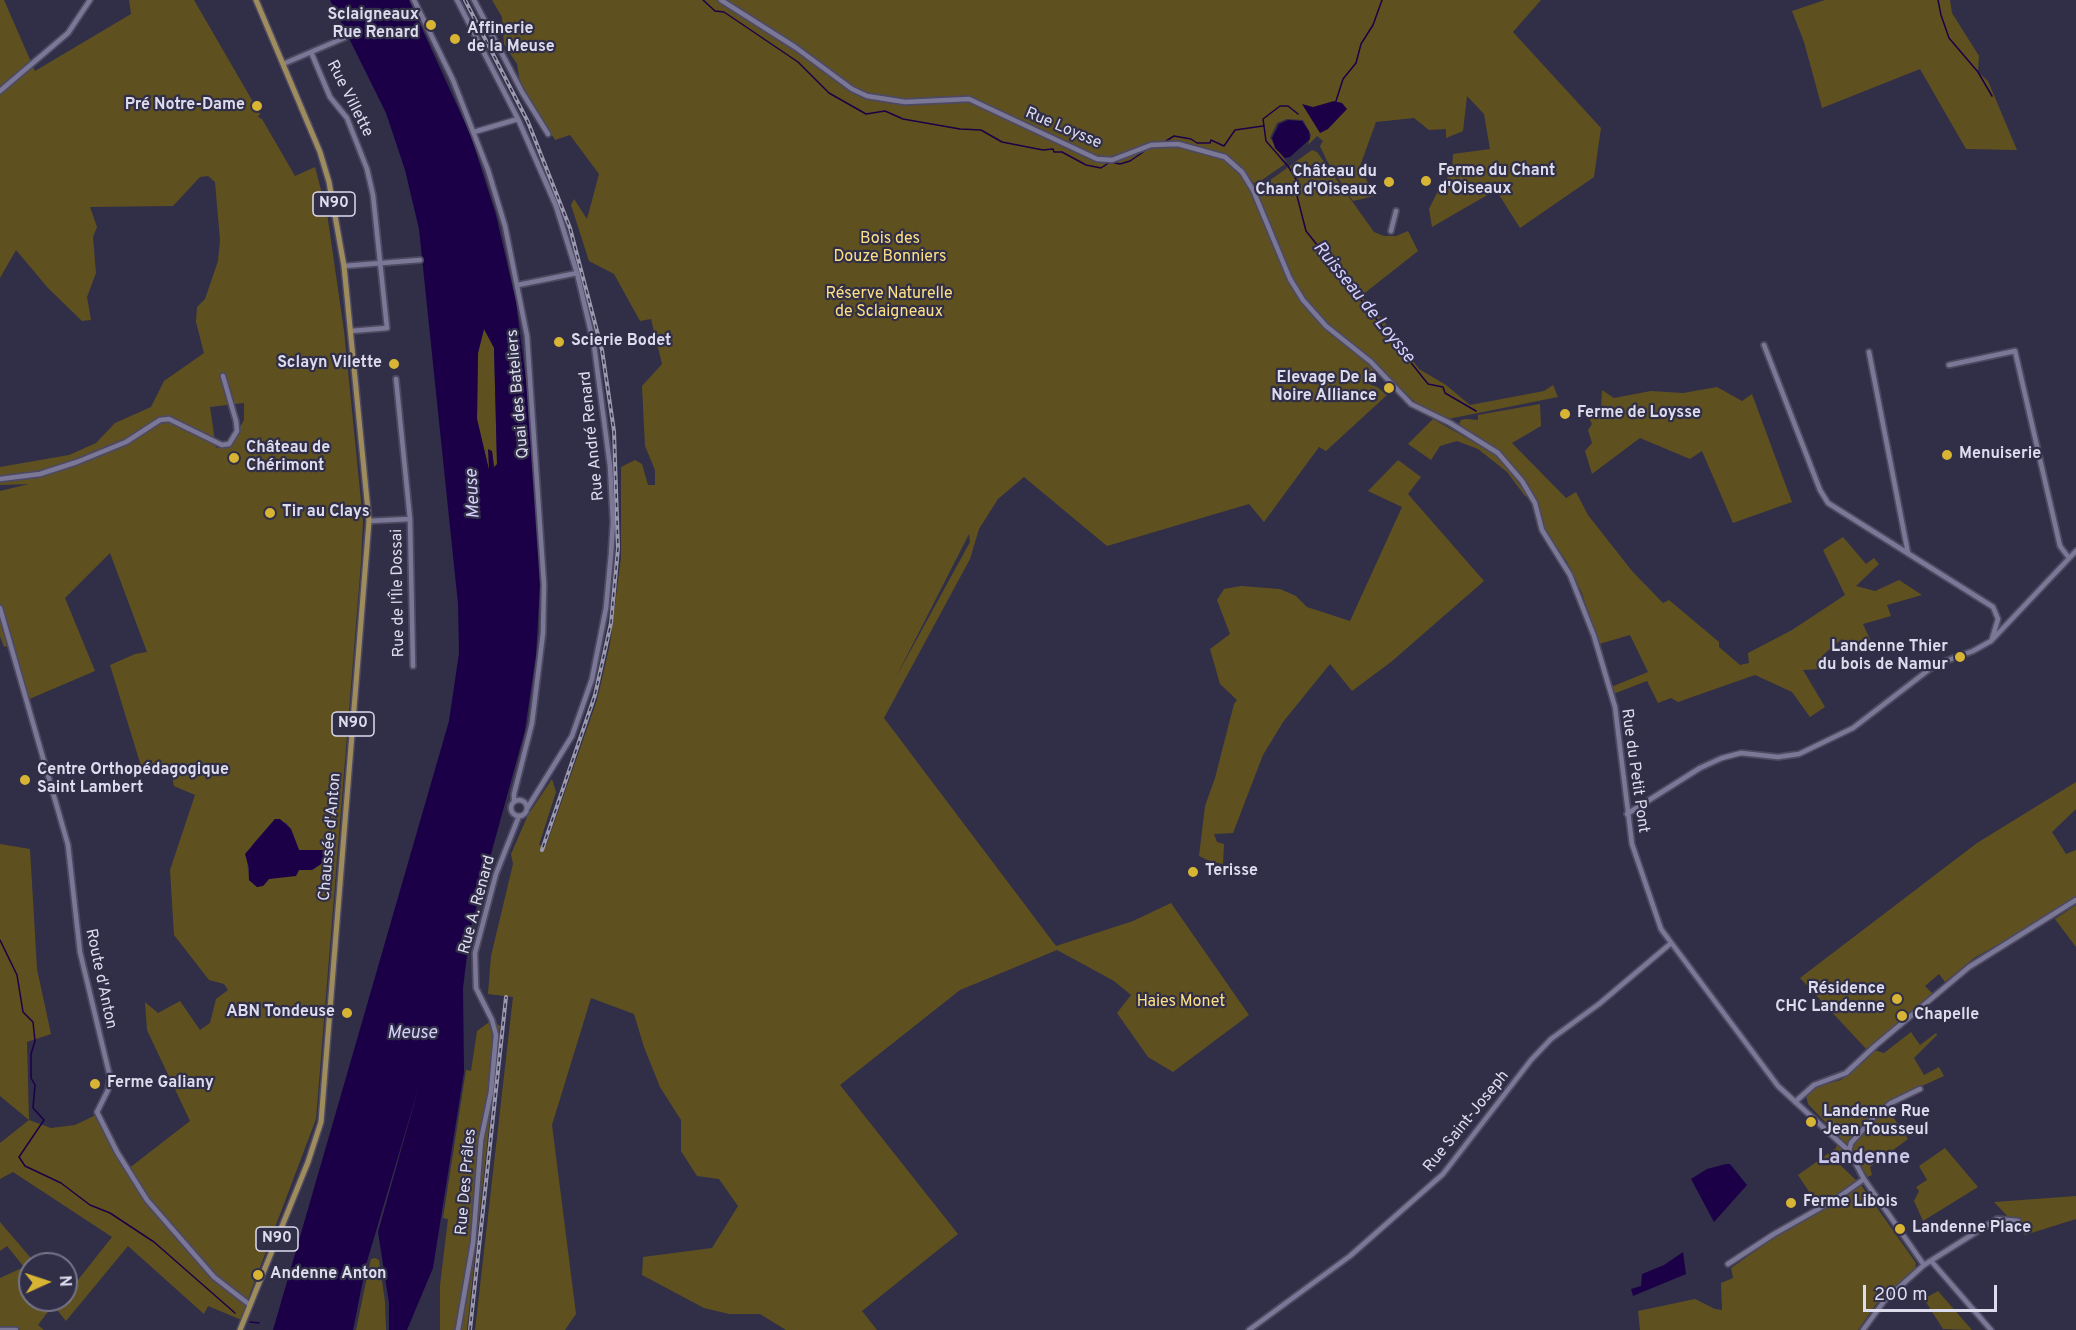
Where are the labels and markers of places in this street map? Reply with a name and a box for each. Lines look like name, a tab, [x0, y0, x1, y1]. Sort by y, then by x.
place label: Sclaigneaux Rue Renard	[327, 6, 419, 44]
marker: Sclaigneaux Rue Renard	[424, 18, 438, 32]
place label: Affinerie de la Meuse	[467, 20, 555, 58]
marker: Affinerie de la Meuse	[448, 32, 462, 46]
place label: Pré Notre-Dame	[125, 96, 245, 116]
marker: Pré Notre-Dame	[250, 99, 264, 113]
place label: Ferme du Chant d'Oiseaux	[1438, 162, 1555, 200]
place label: Château du Chant d'Oiseaux	[1255, 163, 1377, 201]
marker: Ferme du Chant d'Oiseaux	[1419, 174, 1433, 188]
marker: Château du Chant d'Oiseaux	[1382, 175, 1396, 189]
place label: Scierie Bodet	[571, 332, 671, 352]
marker: Scierie Bodet	[552, 335, 566, 349]
place label: Sclayn Vilette	[277, 354, 382, 374]
marker: Sclayn Vilette	[387, 357, 401, 371]
place label: Elevage De la Noire Alliance	[1271, 369, 1377, 407]
marker: Elevage De la Noire Alliance	[1382, 381, 1396, 395]
place label: Ferme de Loysse	[1577, 404, 1701, 424]
marker: Ferme de Loysse	[1558, 407, 1572, 421]
place label: Château de Chérimont	[246, 439, 330, 477]
place label: Menuiserie	[1959, 445, 2041, 465]
marker: Menuiserie	[1940, 448, 1954, 462]
marker: Château de Chérimont	[227, 451, 241, 465]
place label: Tir au Clays	[282, 503, 370, 523]
marker: Tir au Clays	[263, 506, 277, 520]
place label: Landenne Thier du bois de Namur	[1818, 638, 1948, 676]
marker: Landenne Thier du bois de Namur	[1953, 650, 1967, 664]
place label: Centre Orthopédagogique Saint Lambert	[37, 761, 229, 799]
marker: Centre Orthopédagogique Saint Lambert	[18, 773, 32, 787]
place label: Terisse	[1205, 862, 1258, 882]
marker: Terisse	[1186, 865, 1200, 879]
place label: Résidence CHC Landenne	[1775, 980, 1885, 1018]
marker: Résidence CHC Landenne	[1890, 992, 1904, 1006]
place label: ABN Tondeuse	[226, 1003, 335, 1023]
marker: ABN Tondeuse	[340, 1006, 354, 1020]
place label: Chapelle	[1914, 1006, 1979, 1026]
marker: Chapelle	[1895, 1009, 1909, 1023]
place label: Ferme Galiany	[107, 1074, 214, 1094]
marker: Ferme Galiany	[88, 1077, 102, 1091]
place label: Landenne Rue Jean Tousseul	[1823, 1103, 1930, 1141]
marker: Landenne Rue Jean Tousseul	[1804, 1115, 1818, 1129]
place label: Ferme Libois	[1803, 1193, 1898, 1213]
marker: Ferme Libois	[1784, 1196, 1798, 1210]
place label: Landenne Place	[1912, 1219, 2031, 1239]
marker: Landenne Place	[1893, 1222, 1907, 1236]
place label: Andenne Anton	[270, 1265, 387, 1285]
marker: Andenne Anton	[251, 1268, 265, 1282]

